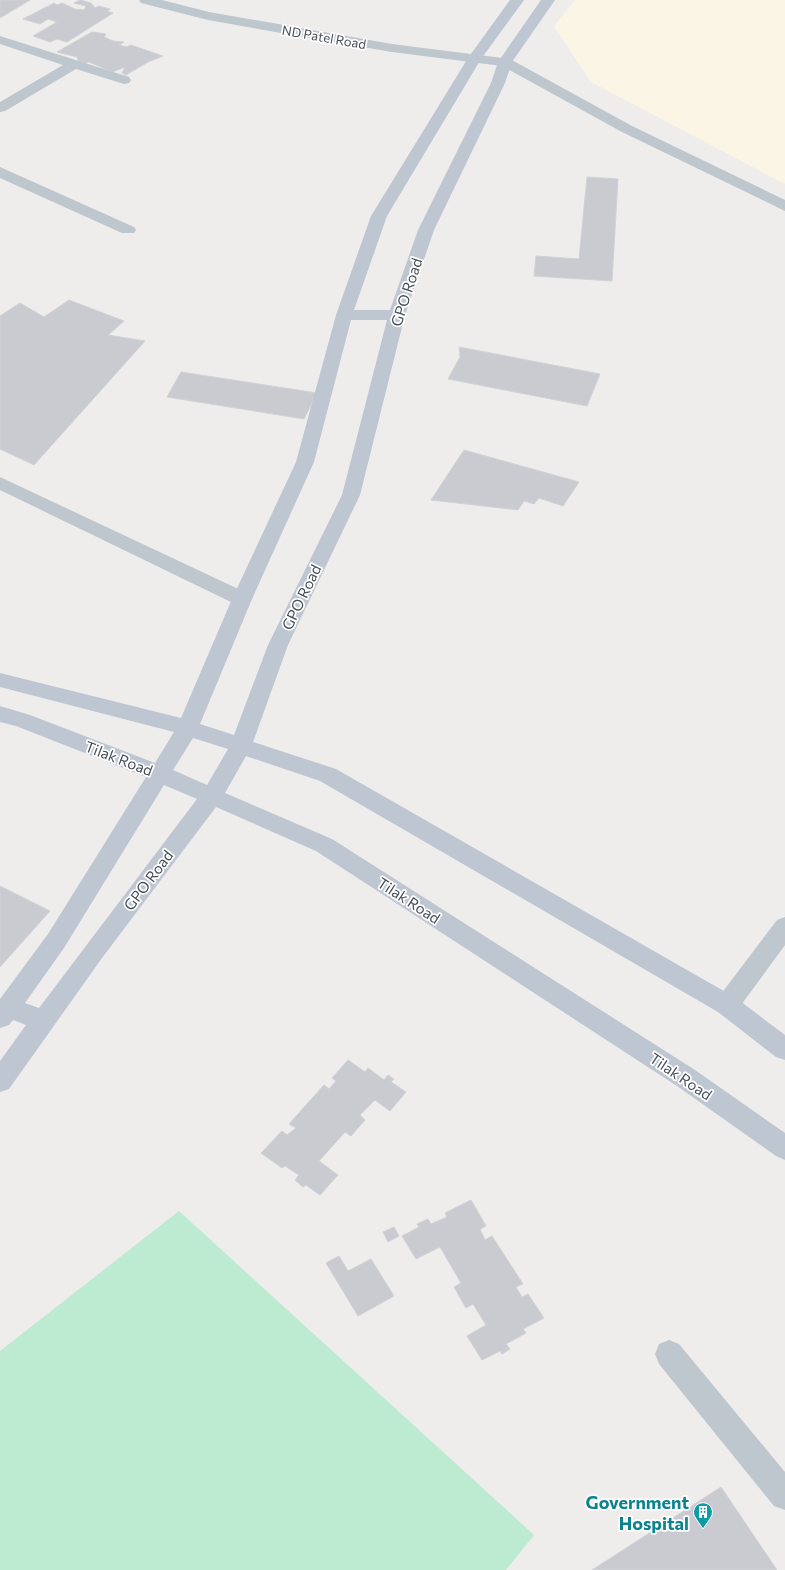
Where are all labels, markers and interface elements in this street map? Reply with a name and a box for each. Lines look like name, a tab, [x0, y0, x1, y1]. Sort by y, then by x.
street label: ND Patel Road	[281, 22, 367, 52]
street label: GPO Road	[387, 256, 425, 328]
street label: GPO Road	[277, 561, 325, 633]
street label: Tilak Road	[83, 737, 155, 779]
street label: GPO Road	[120, 846, 176, 914]
street label: Tilak Road	[374, 873, 444, 927]
street label: Tilak Road	[646, 1049, 716, 1103]
place label: Government Hospital	[586, 1491, 689, 1534]
building icon: Government Hospital	[692, 1501, 714, 1529]

